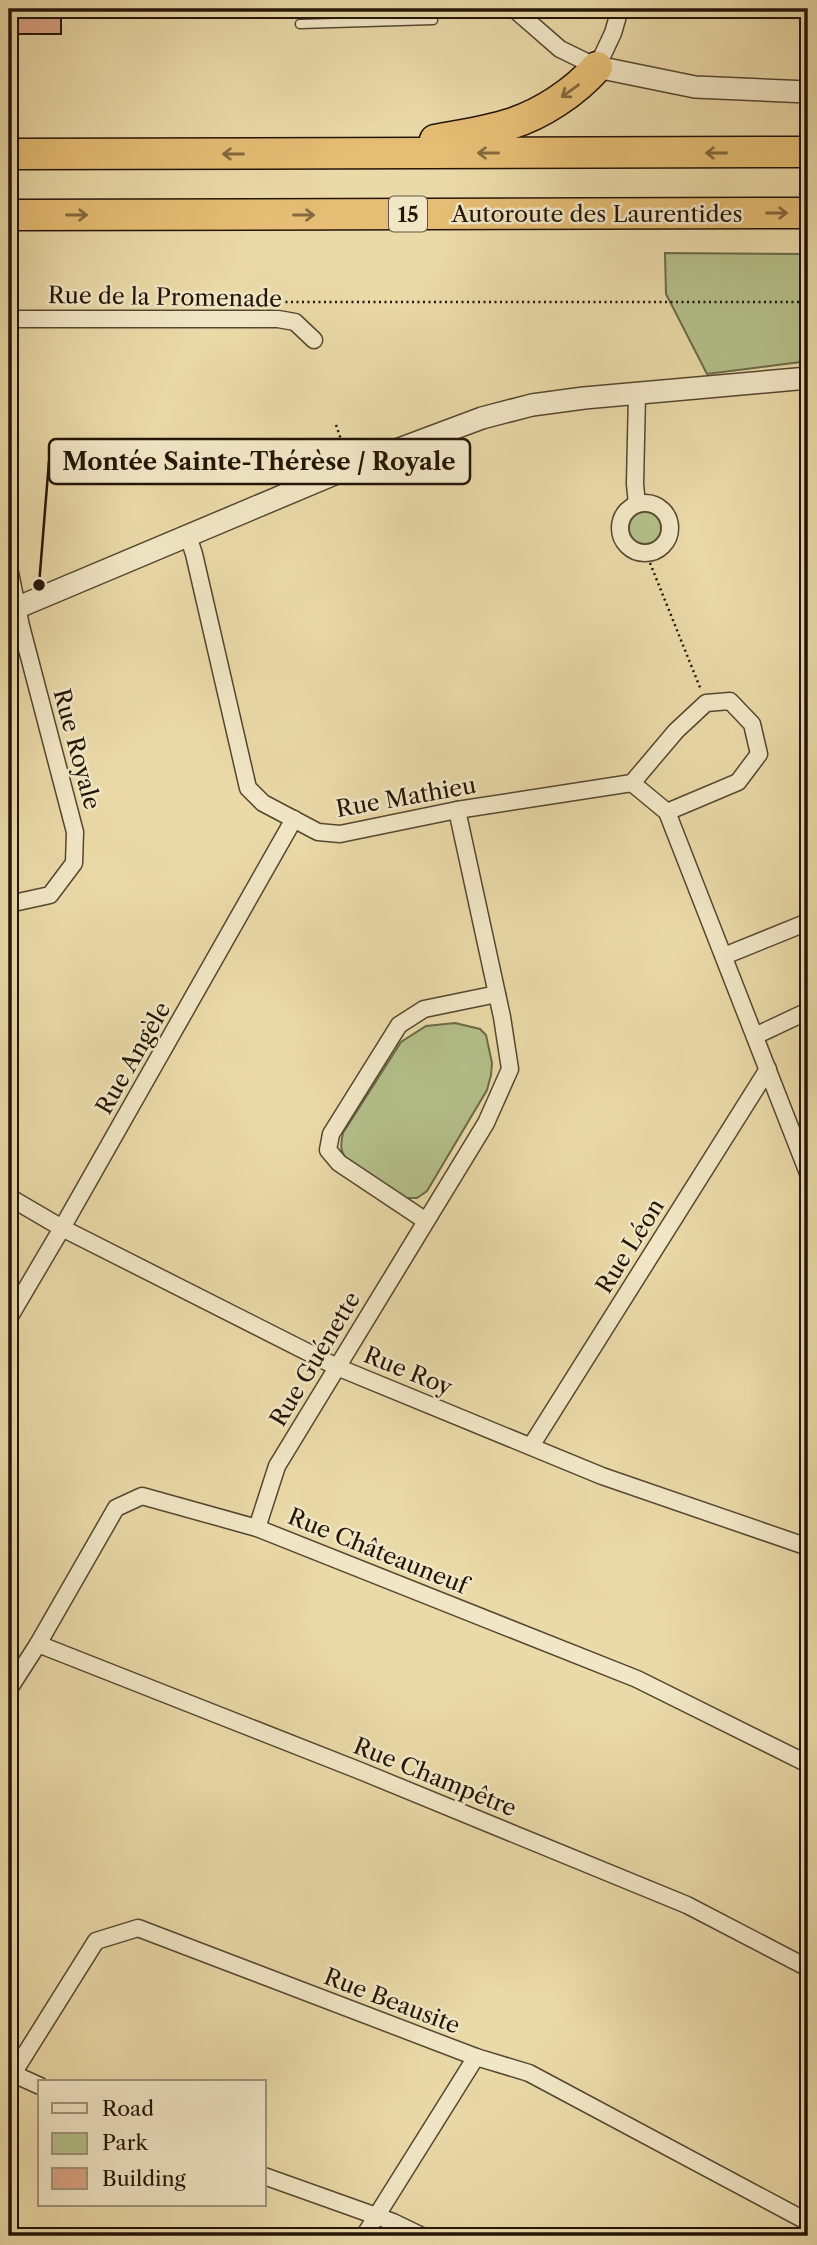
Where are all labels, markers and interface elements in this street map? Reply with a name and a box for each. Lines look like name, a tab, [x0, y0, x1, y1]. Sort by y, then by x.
one-way arrow	[561, 84, 580, 98]
one-way arrow	[477, 146, 500, 160]
one-way arrow	[704, 146, 727, 160]
one-way arrow	[222, 147, 245, 161]
road number: 15	[389, 196, 427, 232]
street label: Autoroute des Laurentides	[450, 200, 743, 228]
one-way arrow	[765, 206, 788, 220]
one-way arrow	[65, 208, 88, 222]
one-way arrow	[293, 208, 316, 221]
street label: Rue de la Promenade	[48, 281, 282, 313]
callout: Montée Sainte-Thérèse / Royale	[49, 439, 470, 484]
text: Montée Sainte-Thérèse / Royale	[62, 447, 456, 476]
street label: Rue Royale	[47, 685, 107, 813]
street label: Rue Mathieu	[334, 771, 478, 823]
street label: Rue Angèle	[90, 997, 176, 1119]
street label: Rue Léon	[590, 1193, 670, 1299]
street label: Rue Guénette	[264, 1287, 366, 1431]
street label: Rue Roy	[360, 1341, 456, 1401]
street label: Rue Châteauneuf	[284, 1502, 474, 1601]
street label: Rue Champêtre	[349, 1732, 521, 1822]
street label: Rue Beausite	[320, 1962, 464, 2040]
legend	[38, 2080, 266, 2206]
text: Road	[102, 2096, 154, 2121]
text: Park	[102, 2130, 148, 2155]
text: Building	[102, 2166, 187, 2191]

